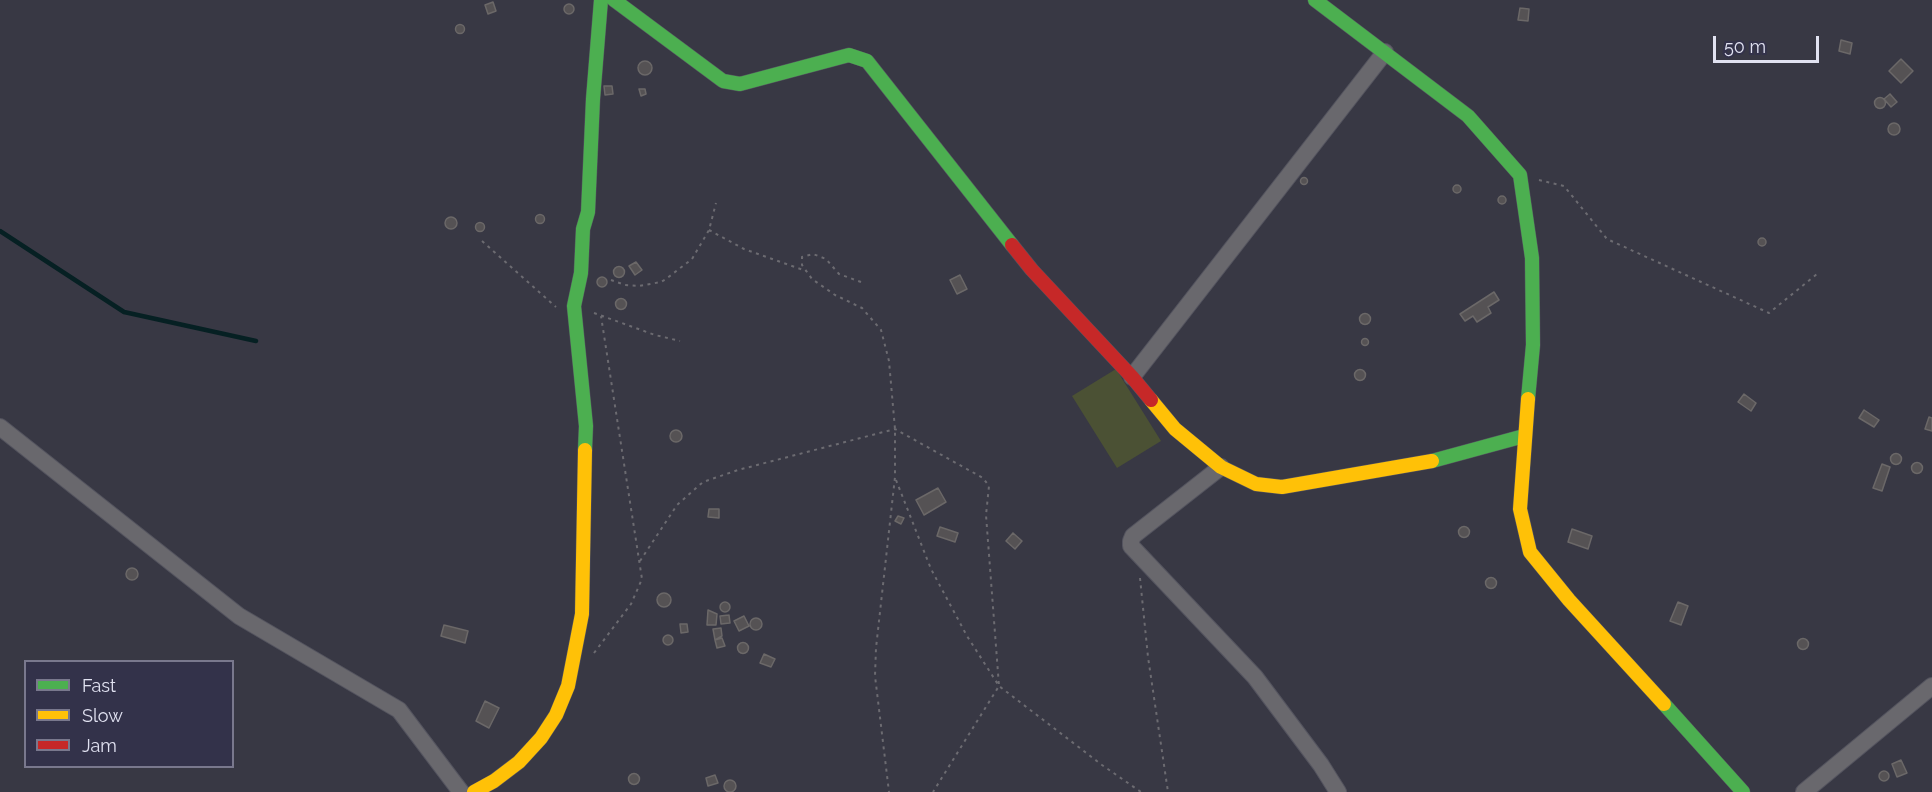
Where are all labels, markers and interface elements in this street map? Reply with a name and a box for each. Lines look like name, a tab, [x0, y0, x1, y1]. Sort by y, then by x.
scale bar	[1716, 24, 1822, 62]
text: 50 m	[1724, 36, 1766, 57]
legend	[24, 660, 234, 768]
text: Fast	[82, 675, 116, 696]
text: Slow	[82, 705, 123, 726]
text: Jam	[82, 735, 117, 756]

